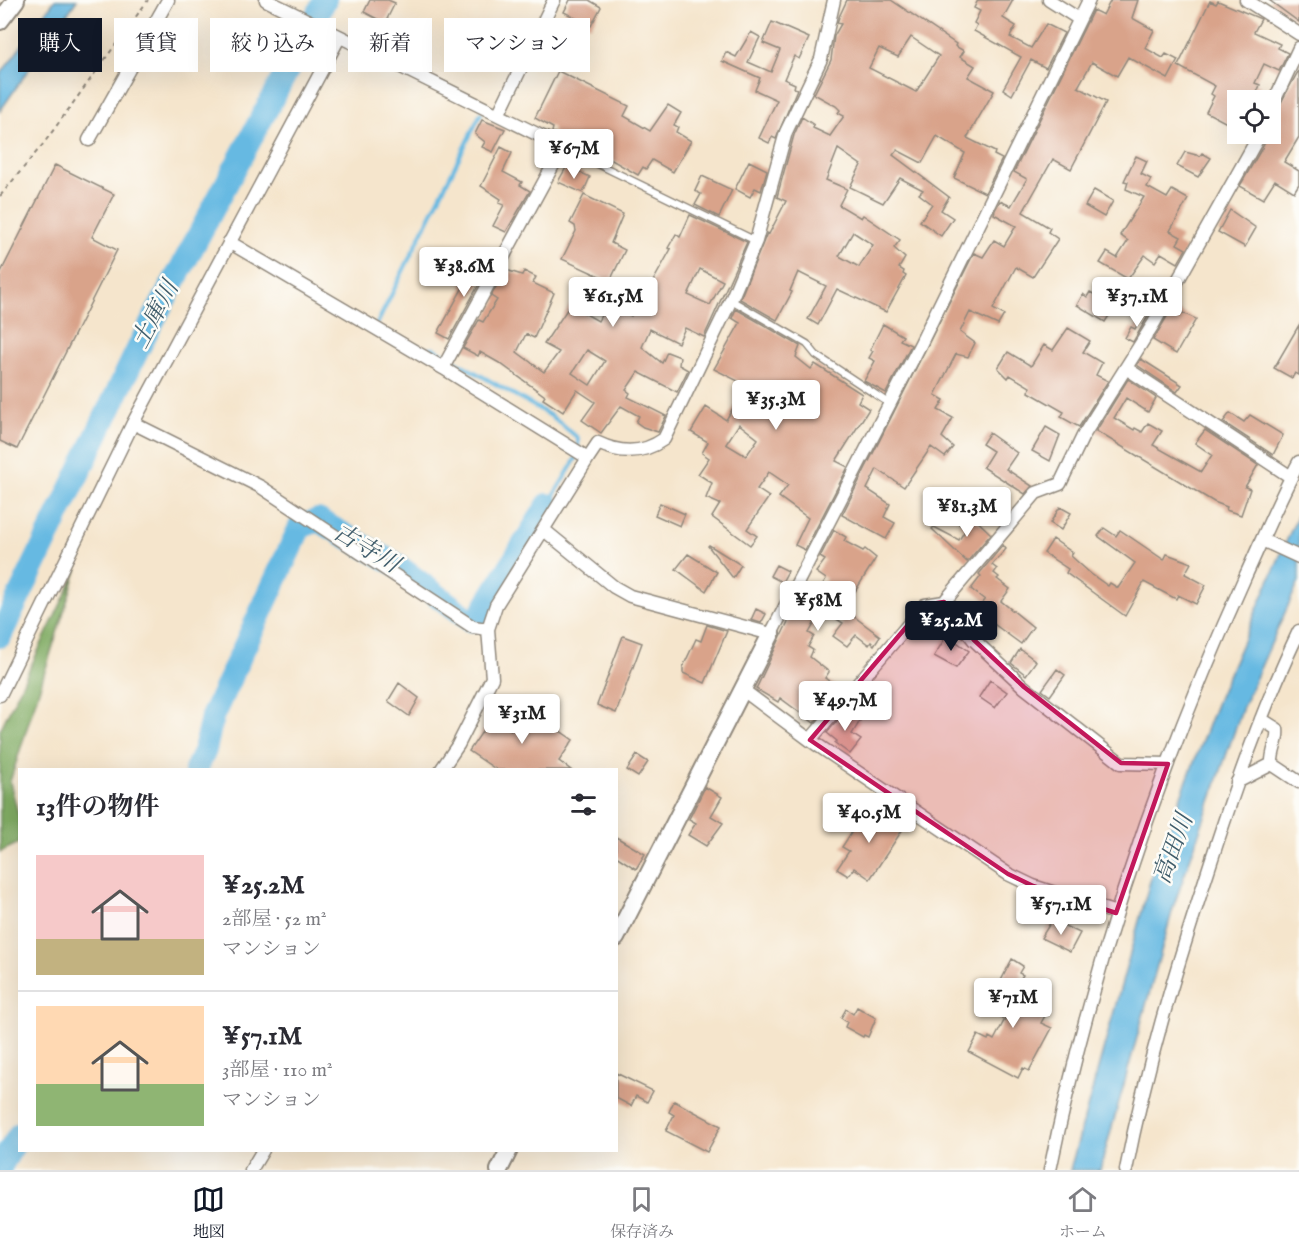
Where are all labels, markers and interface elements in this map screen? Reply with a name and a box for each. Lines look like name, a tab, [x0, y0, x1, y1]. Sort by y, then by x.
chip: 購入	[18, 18, 102, 72]
chip: 賃貸	[114, 18, 198, 72]
chip: 絞り込み	[210, 18, 336, 72]
chip: 新着	[348, 18, 432, 72]
chip: マンション	[444, 18, 590, 72]
map controls	[1227, 90, 1281, 144]
button: locate	[1227, 90, 1281, 144]
pin: ¥67M	[538, 129, 610, 180]
text: ¥67M	[548, 136, 600, 161]
pin: ¥38.6M	[415, 247, 513, 298]
text: ¥38.6M	[433, 254, 495, 279]
water label: 土庫川	[125, 273, 188, 354]
pin: ¥61.5M	[564, 277, 662, 328]
pin: ¥37.1M	[1088, 277, 1186, 328]
text: ¥61.5M	[583, 284, 643, 309]
text: ¥37.1M	[1106, 284, 1168, 309]
pin: ¥35.3M	[727, 380, 825, 431]
text: ¥35.3M	[746, 387, 806, 412]
pin: ¥81.3M	[918, 487, 1016, 538]
text: ¥81.3M	[937, 494, 997, 519]
water label: 古寺川	[327, 517, 407, 582]
pin: ¥58M	[782, 581, 854, 632]
text: ¥58M	[794, 588, 842, 613]
pin: ¥25.2M	[902, 601, 1000, 652]
text: ¥25.2M	[919, 608, 983, 633]
pin: ¥49.7M	[796, 681, 894, 732]
text: ¥49.7M	[813, 688, 877, 713]
pin: ¥31M	[486, 694, 558, 745]
text: ¥31M	[498, 701, 546, 726]
icon: filters	[567, 788, 600, 821]
text: 13件の物件	[36, 791, 159, 824]
pin: ¥40.5M	[820, 793, 918, 844]
text: ¥40.5M	[837, 800, 901, 825]
water label: 高田川	[1147, 807, 1202, 888]
text: ¥25.2M	[222, 869, 305, 902]
icon: home	[84, 879, 156, 951]
pin: ¥57.1M	[1012, 885, 1110, 936]
text: ¥57.1M	[1030, 892, 1092, 917]
text: 2部屋 · 52 m²	[222, 907, 326, 932]
text: マンション	[222, 937, 321, 962]
pin: ¥71M	[977, 978, 1049, 1029]
text: ¥71M	[988, 985, 1038, 1010]
text: ¥57.1M	[222, 1020, 302, 1053]
icon: home	[84, 1030, 156, 1102]
text: 3部屋 · 110 m²	[222, 1058, 333, 1083]
text: マンション	[222, 1088, 321, 1113]
tab: 地図	[192, 1183, 225, 1243]
tab: 保存済み	[610, 1183, 674, 1243]
tab: ホーム	[1059, 1183, 1107, 1243]

